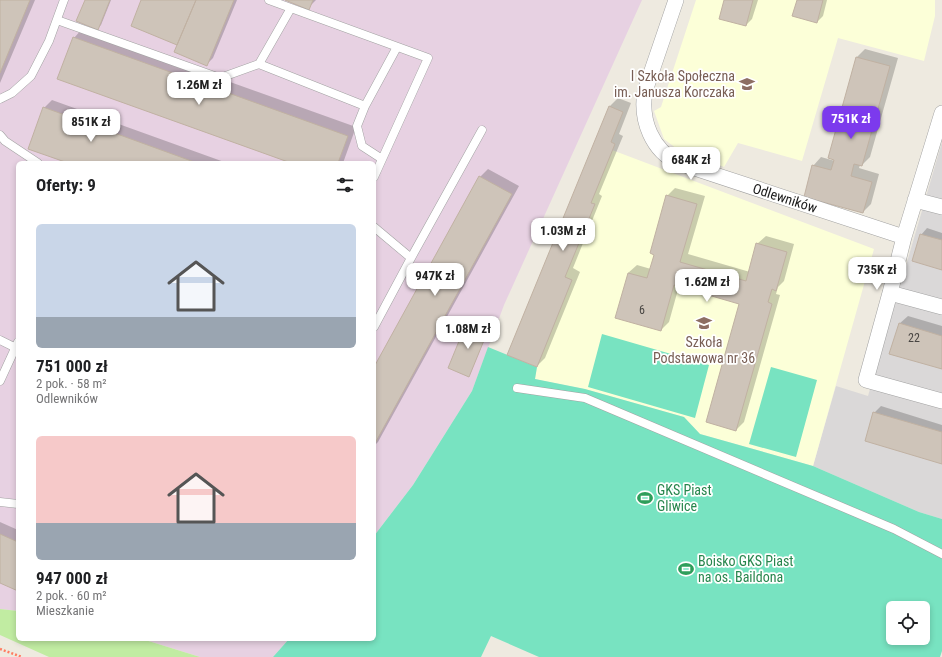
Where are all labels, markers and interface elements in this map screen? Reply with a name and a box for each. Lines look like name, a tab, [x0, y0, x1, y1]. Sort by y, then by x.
place label: I Szkoła Społeczna im. Janusza Korczaka	[614, 68, 735, 100]
pin: 1.26M zł	[158, 72, 240, 106]
school or university icon: I Szkoła Społeczna im. Janusza Korczaka	[738, 75, 756, 93]
text: 1.26M zł	[176, 77, 222, 92]
pin: 751K zł	[814, 106, 888, 140]
pin: 851K zł	[54, 109, 128, 143]
text: 751K zł	[831, 111, 871, 126]
text: 851K zł	[71, 114, 111, 129]
pin: 684K zł	[654, 147, 728, 181]
text: 684K zł	[671, 152, 711, 167]
icon: filters	[334, 174, 356, 196]
text: Oferty: 9	[36, 175, 96, 195]
street label: Odlewników	[751, 180, 819, 216]
pin: 1.03M zł	[522, 218, 604, 252]
text: 1.03M zł	[540, 223, 586, 238]
icon: home	[160, 250, 232, 322]
pin: 735K zł	[840, 257, 914, 291]
text: 735K zł	[857, 262, 897, 277]
pin: 947K zł	[398, 263, 472, 297]
text: 947K zł	[415, 268, 455, 283]
pin: 1.62M zł	[666, 269, 748, 303]
text: 1.62M zł	[684, 274, 730, 289]
house number: 6	[639, 303, 645, 317]
school or university icon: Szkoła Podstawowa nr 36	[695, 314, 713, 332]
pin: 1.08M zł	[427, 316, 509, 350]
text: 1.08M zł	[445, 321, 491, 336]
house number: 22	[908, 331, 920, 345]
place label: Szkoła Podstawowa nr 36	[653, 334, 755, 366]
text: 751 000 zł	[36, 356, 108, 376]
text: 2 pok. · 58 m²	[36, 376, 107, 391]
text: Odlewników	[36, 391, 98, 406]
icon: home	[160, 462, 232, 534]
place label: GKS Piast Gliwice	[657, 482, 712, 514]
sports icon: GKS Piast Gliwice	[636, 489, 654, 507]
place label: Boisko GKS Piast na os. Baildona	[698, 553, 793, 585]
sports icon: Boisko GKS Piast na os. Baildona	[677, 560, 695, 578]
text: 947 000 zł	[36, 568, 108, 588]
text: 2 pok. · 60 m²	[36, 588, 107, 603]
map controls	[886, 601, 930, 645]
button: locate	[886, 601, 930, 645]
text: Mieszkanie	[36, 603, 94, 618]

